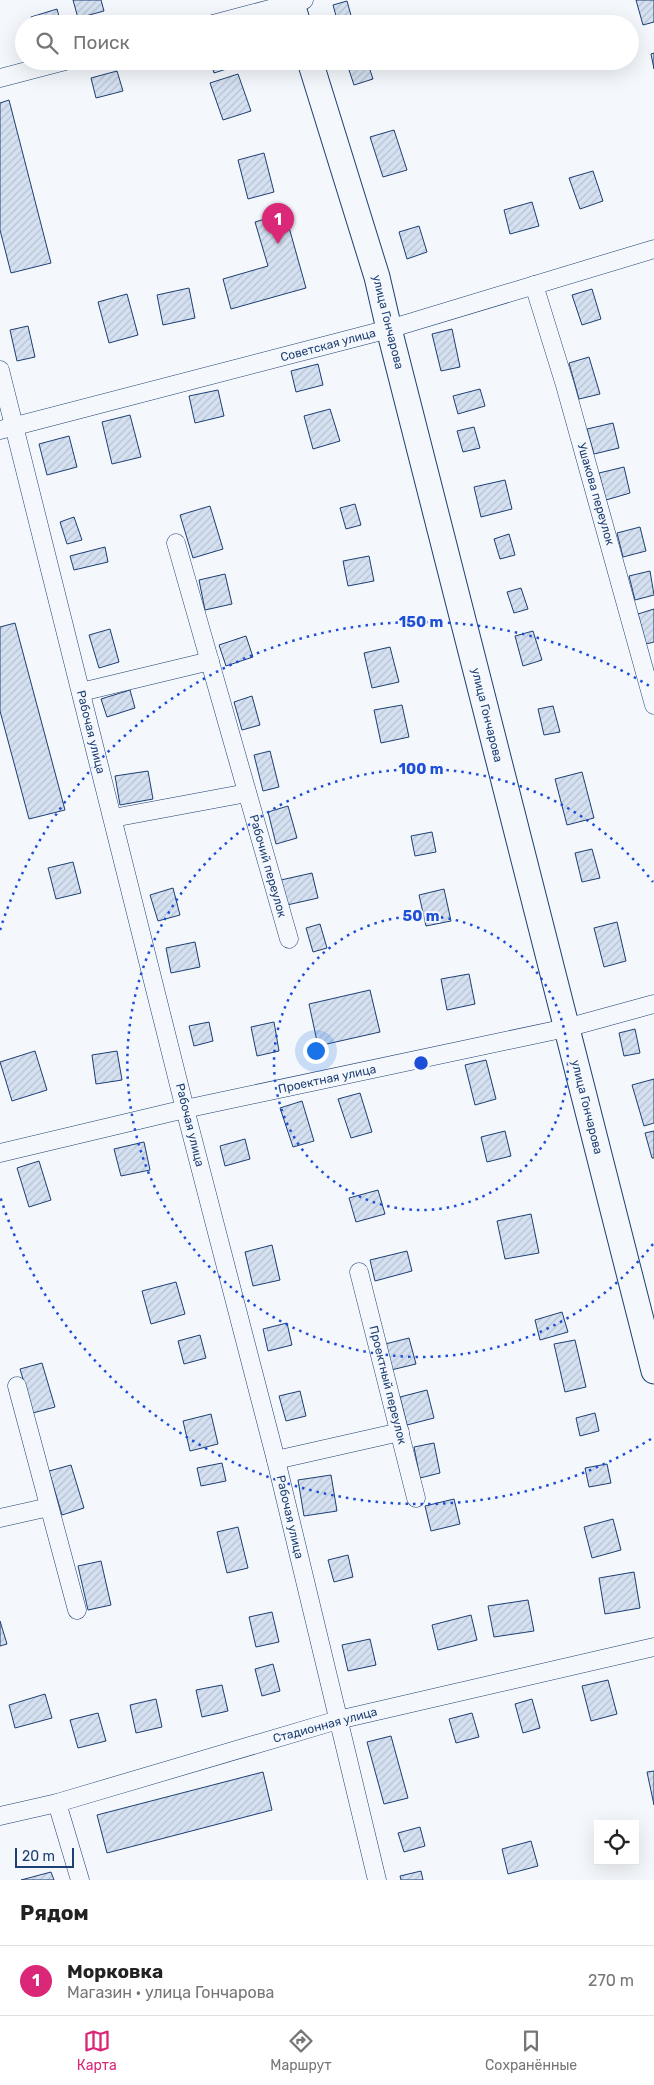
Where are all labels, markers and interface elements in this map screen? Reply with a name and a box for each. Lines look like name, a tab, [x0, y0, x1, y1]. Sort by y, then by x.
search box	[15, 15, 639, 70]
icon: search	[33, 29, 61, 57]
text: Поиск	[73, 31, 130, 54]
pin: 1	[262, 203, 294, 244]
street label: улица Гончарова	[369, 273, 407, 371]
street label: Советская улица	[279, 326, 377, 364]
street label: Ушакова переулок	[575, 441, 617, 547]
text: 150 m	[399, 613, 443, 631]
street label: улица Гончарова	[468, 666, 506, 764]
street label: Рабочая улица	[74, 689, 108, 775]
text: 100 m	[399, 760, 443, 778]
street label: Рабочий переулок	[247, 813, 290, 920]
text: 50 m	[403, 907, 439, 925]
your location	[303, 1038, 329, 1064]
centre of rings	[412, 1054, 430, 1072]
street label: улица Гончарова	[568, 1058, 606, 1156]
street label: Проектная улица	[277, 1062, 377, 1096]
street label: Рабочая улица	[173, 1082, 207, 1168]
street label: Проектный переулок	[366, 1324, 410, 1446]
street label: Рабочая улица	[274, 1474, 306, 1560]
street label: Стадионная улица	[271, 1704, 379, 1746]
map controls	[594, 1820, 639, 1865]
button: locate	[594, 1820, 639, 1865]
scale bar	[15, 1845, 74, 1868]
text: 20 m	[22, 1848, 55, 1865]
text: Рядом	[20, 1900, 89, 1925]
text: Морковка	[67, 1960, 163, 1983]
text: 1	[32, 1971, 40, 1990]
text: 270 m	[588, 1971, 634, 1990]
text: Магазин · улица Гончарова	[67, 1983, 274, 2002]
tab: Карта	[77, 2027, 117, 2074]
tab: Маршрут	[270, 2027, 331, 2074]
tab: Сохранённые	[485, 2027, 577, 2074]

